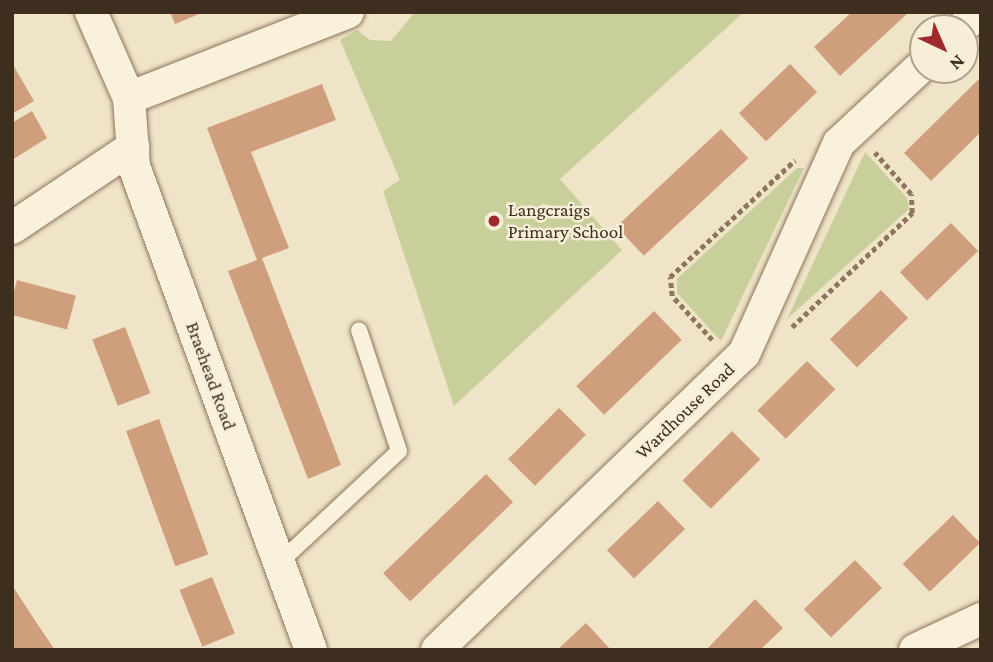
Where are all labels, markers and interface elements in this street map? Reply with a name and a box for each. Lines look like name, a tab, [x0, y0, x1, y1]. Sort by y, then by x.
north arrow	[909, 14, 979, 84]
text: N	[946, 51, 970, 75]
place label: Langcraigs Primary School	[508, 199, 623, 243]
marker: Langcraigs Primary School	[486, 213, 502, 229]
street label: Braehead Road	[181, 319, 241, 433]
street label: Wardhouse Road	[631, 358, 739, 464]

